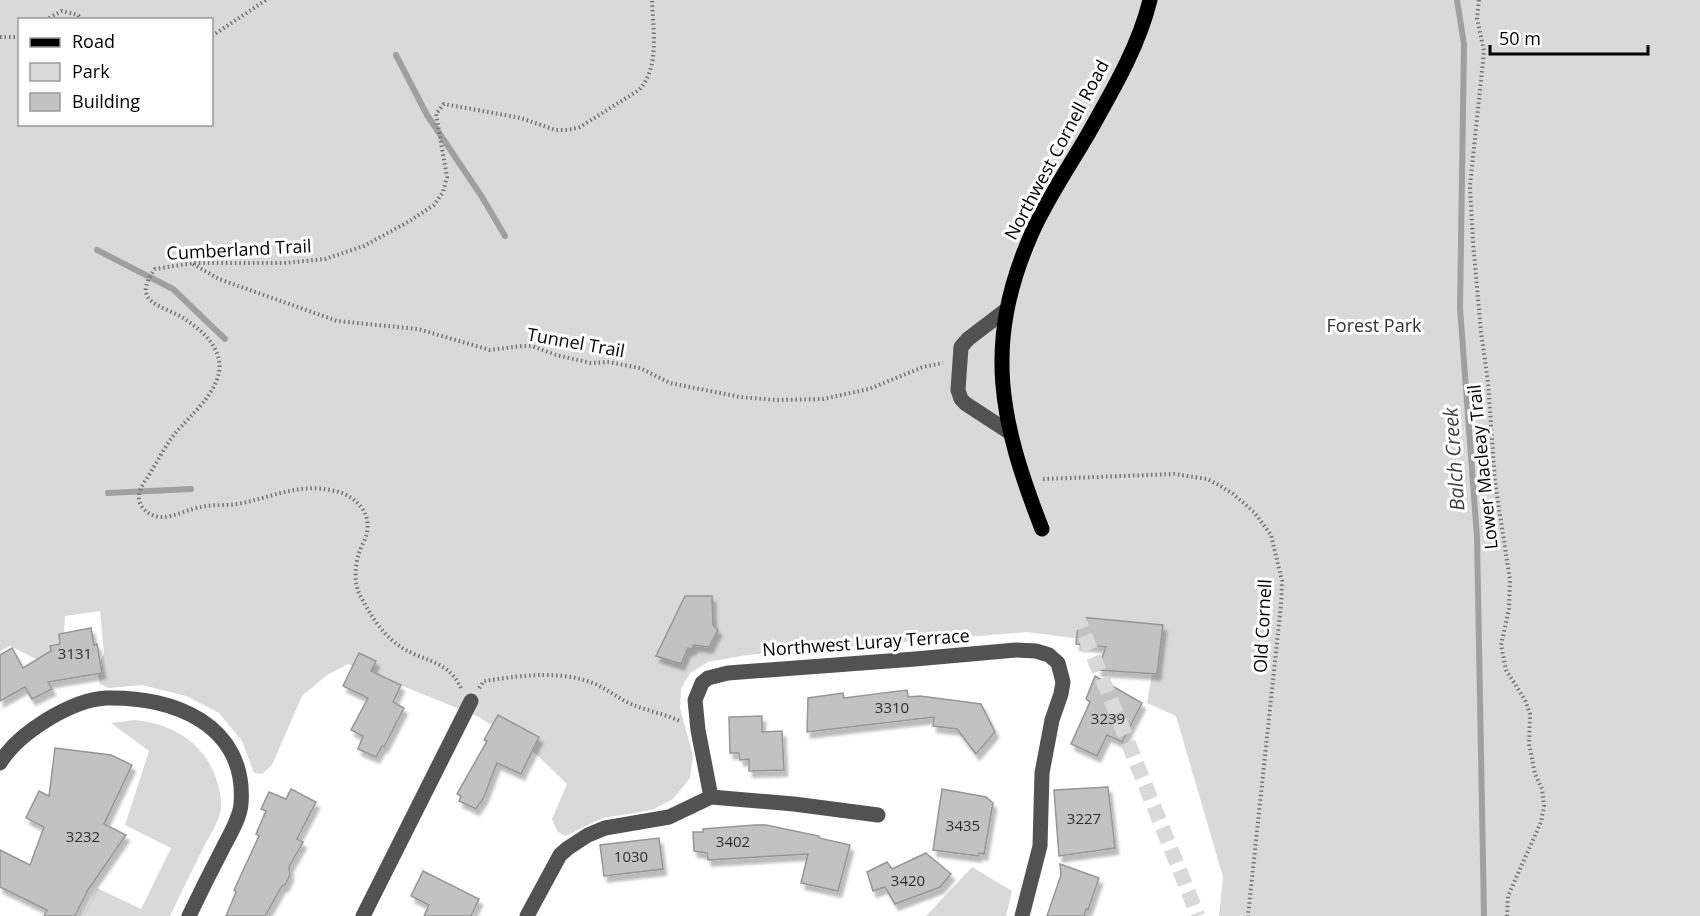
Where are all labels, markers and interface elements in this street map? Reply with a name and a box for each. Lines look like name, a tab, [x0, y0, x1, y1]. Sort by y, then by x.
legend	[18, 18, 213, 126]
scale bar	[1490, 18, 1648, 56]
text: 50 m	[1499, 26, 1541, 50]
text: Road	[72, 29, 115, 53]
street label: Northwest Cornell Road	[999, 55, 1114, 244]
text: Park	[72, 59, 110, 83]
text: Building	[72, 89, 140, 113]
street label: Cumberland Trail	[166, 233, 312, 265]
park label: Forest Park	[1327, 313, 1422, 337]
street label: Tunnel Trail	[525, 322, 627, 362]
street label: Lower Macleay Trail	[1461, 383, 1503, 551]
water label: Balch Creek	[1436, 405, 1471, 512]
street label: Old Cornell	[1248, 578, 1276, 674]
street label: Northwest Luray Terrace	[761, 623, 970, 661]
house number: 3131	[58, 643, 92, 663]
house number: 3310	[875, 697, 909, 717]
house number: 3239	[1091, 708, 1125, 728]
house number: 3227	[1067, 808, 1101, 828]
house number: 3435	[946, 815, 980, 835]
house number: 3232	[66, 826, 100, 846]
house number: 3402	[716, 831, 750, 851]
house number: 1030	[614, 846, 648, 866]
house number: 3420	[891, 870, 925, 890]

